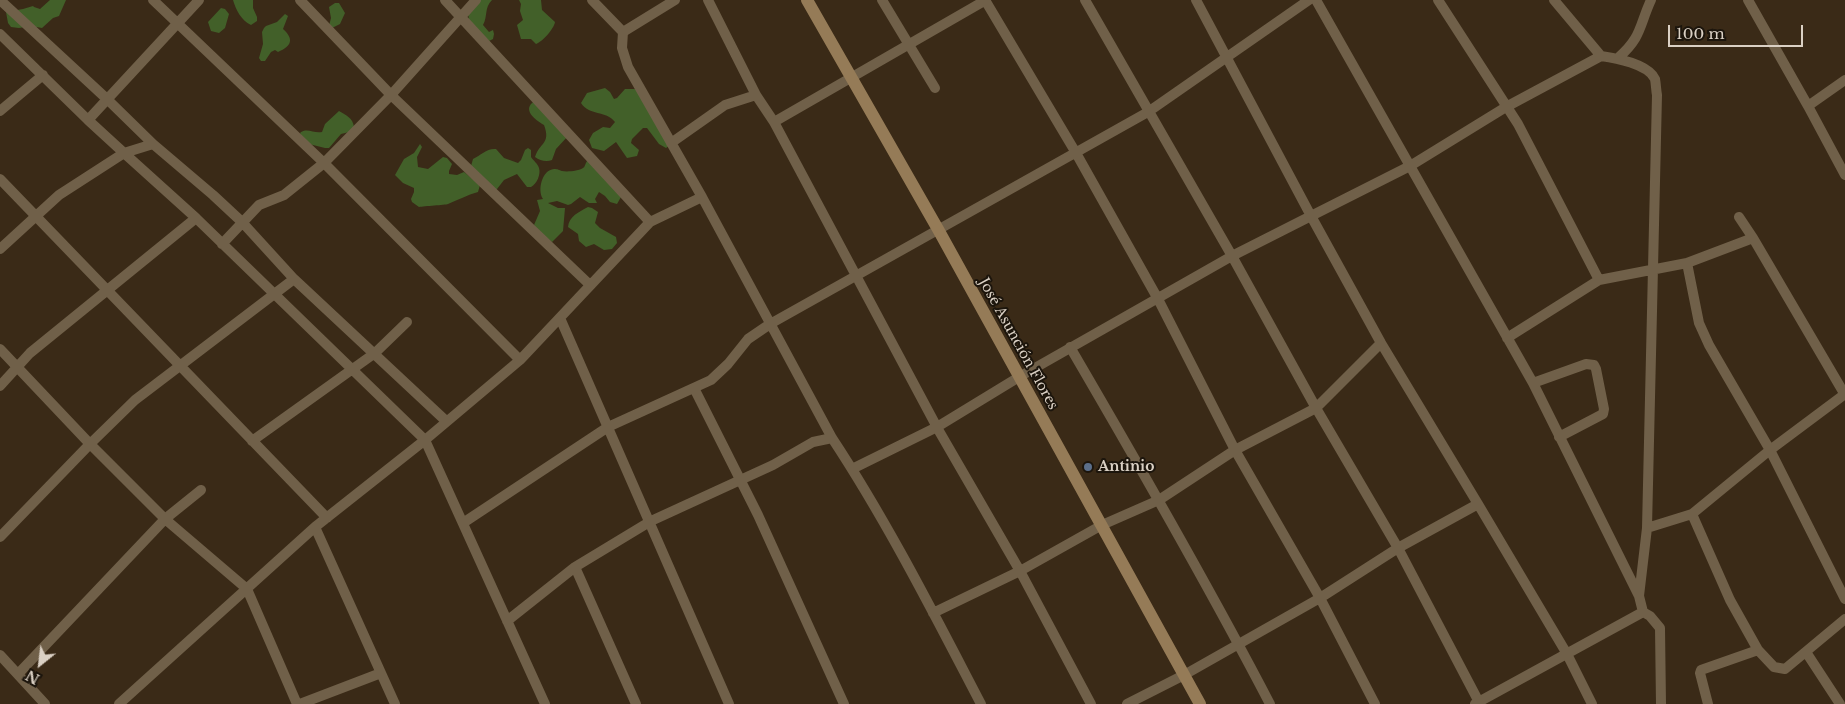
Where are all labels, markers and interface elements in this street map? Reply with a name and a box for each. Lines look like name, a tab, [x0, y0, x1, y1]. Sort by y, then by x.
scale bar	[1670, 15, 1805, 47]
text: 100 m	[1676, 24, 1725, 43]
street label: José Asunción Flores	[975, 275, 1061, 413]
place label: Antinio	[1098, 459, 1154, 475]
marker: Antinio	[1082, 461, 1094, 473]
north arrow	[15, 639, 65, 689]
text: N	[23, 666, 43, 688]

